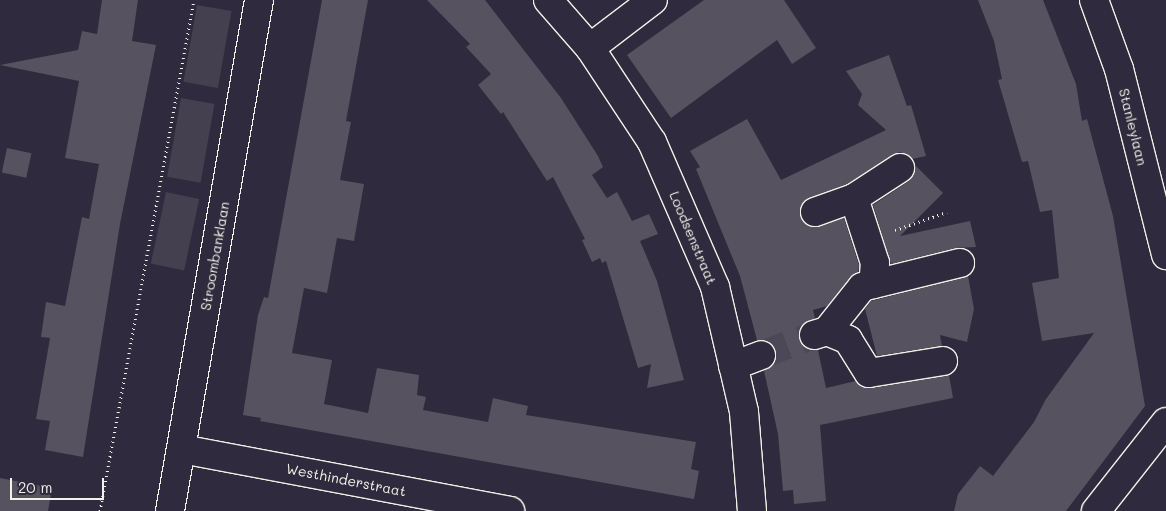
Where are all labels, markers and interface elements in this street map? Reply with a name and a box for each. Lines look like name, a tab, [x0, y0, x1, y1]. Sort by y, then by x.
street label: Stanleylaan	[1115, 87, 1151, 167]
street label: Loodsenstraat	[666, 189, 720, 287]
street label: Stroombanklaan	[197, 200, 233, 312]
street label: Westhinderstraat	[285, 460, 407, 500]
scale bar	[12, 468, 106, 500]
text: 20 m	[18, 477, 52, 497]

